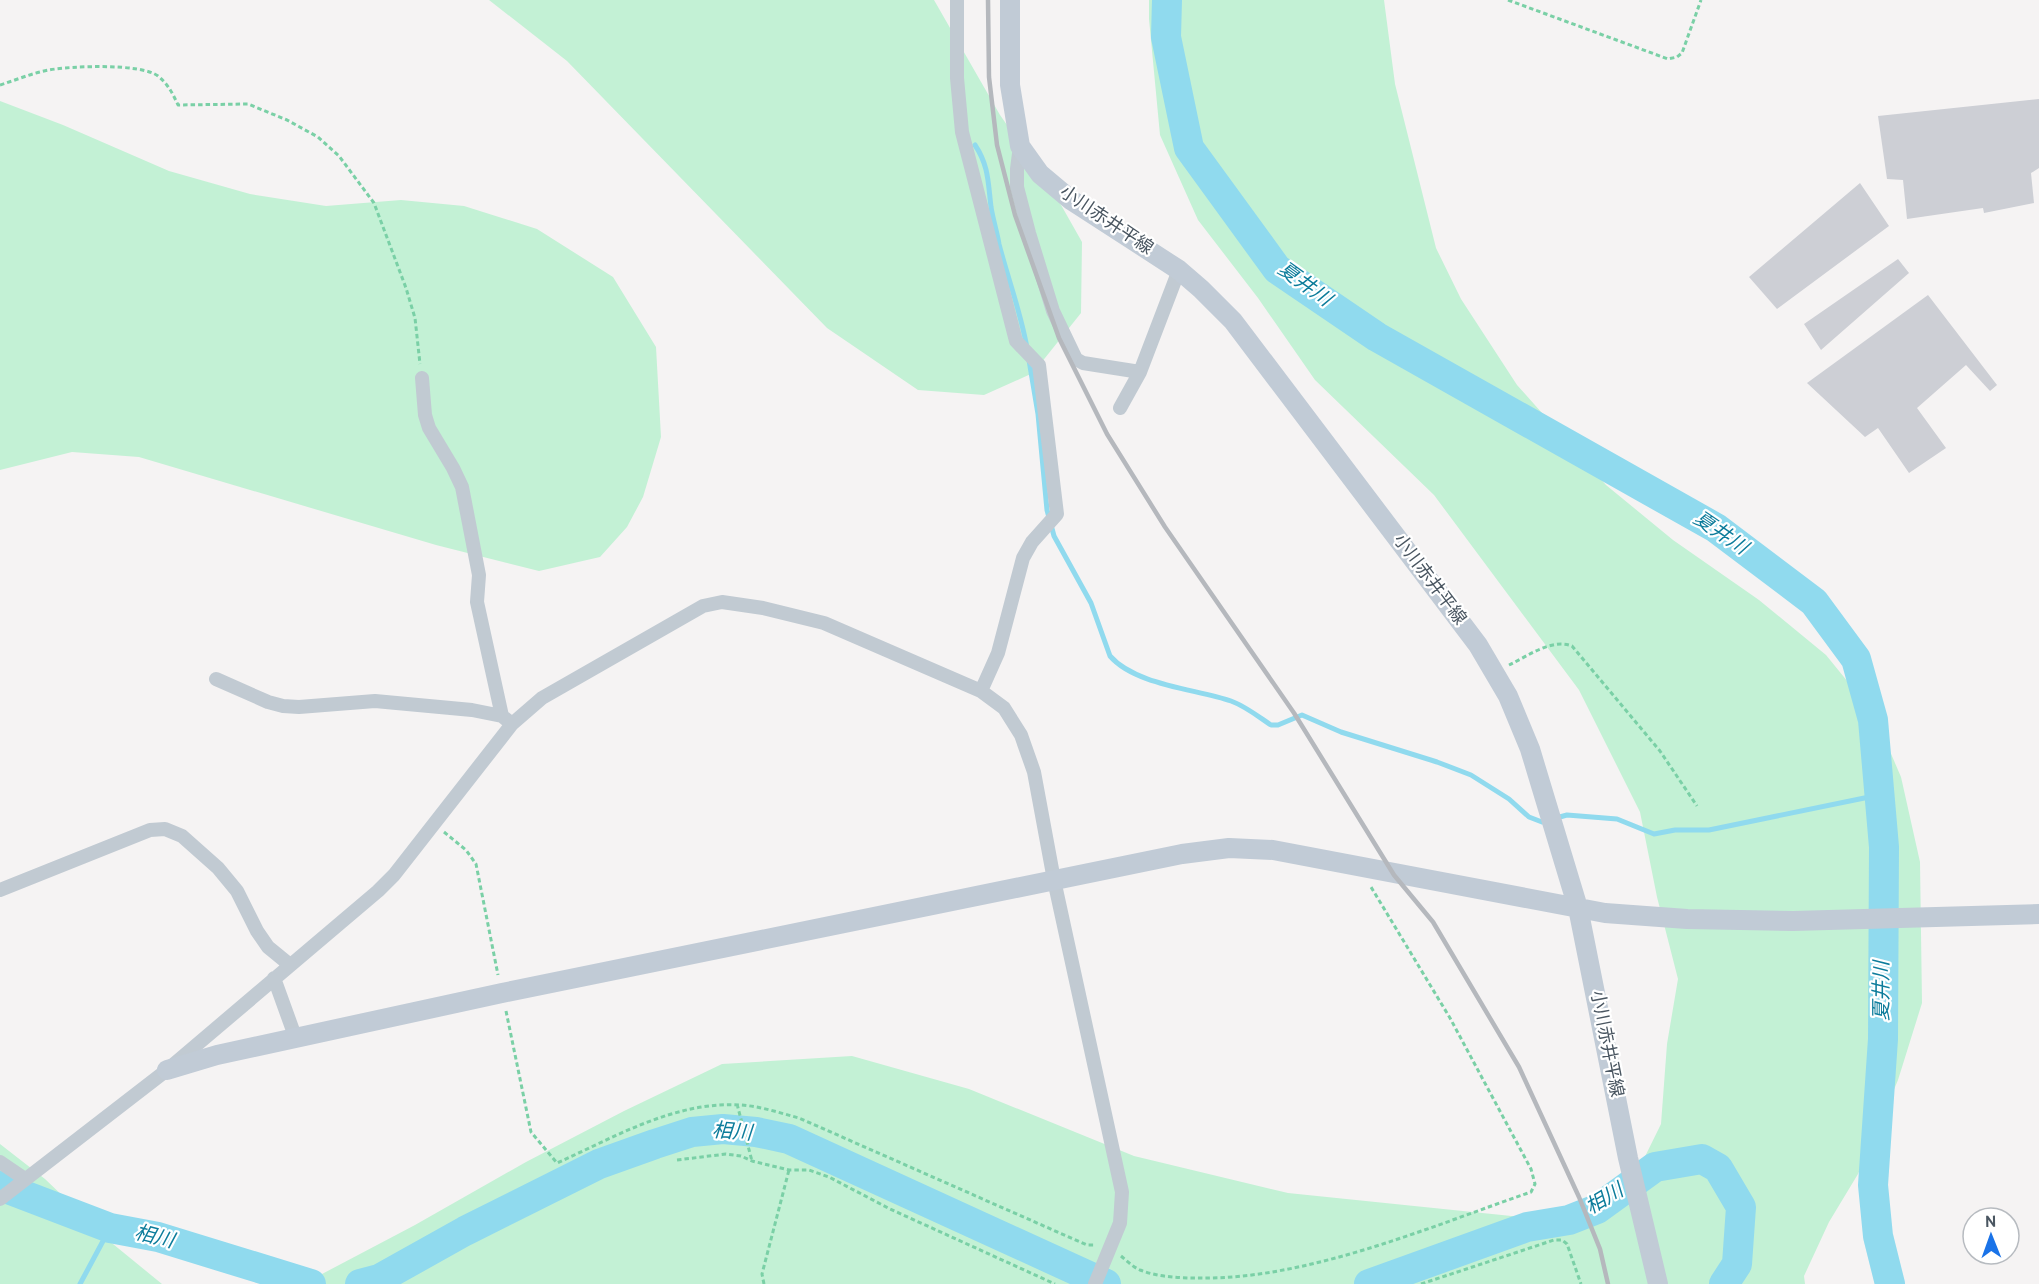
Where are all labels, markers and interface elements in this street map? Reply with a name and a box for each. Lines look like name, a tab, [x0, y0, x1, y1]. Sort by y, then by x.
street label: 小川赤井平線	[1055, 181, 1157, 261]
water label: 夏井川	[1272, 257, 1338, 314]
water label: 夏井川	[1688, 506, 1754, 563]
street label: 小川赤井平線	[1387, 530, 1471, 630]
water label: 夏井川	[1870, 959, 1896, 1021]
street label: 小川赤井平線	[1584, 989, 1628, 1099]
water label: 相川	[711, 1119, 755, 1148]
water label: 相川	[1581, 1178, 1631, 1221]
north arrow	[1961, 1206, 2021, 1266]
text: N	[1985, 1213, 1997, 1233]
water label: 相川	[131, 1221, 178, 1256]

